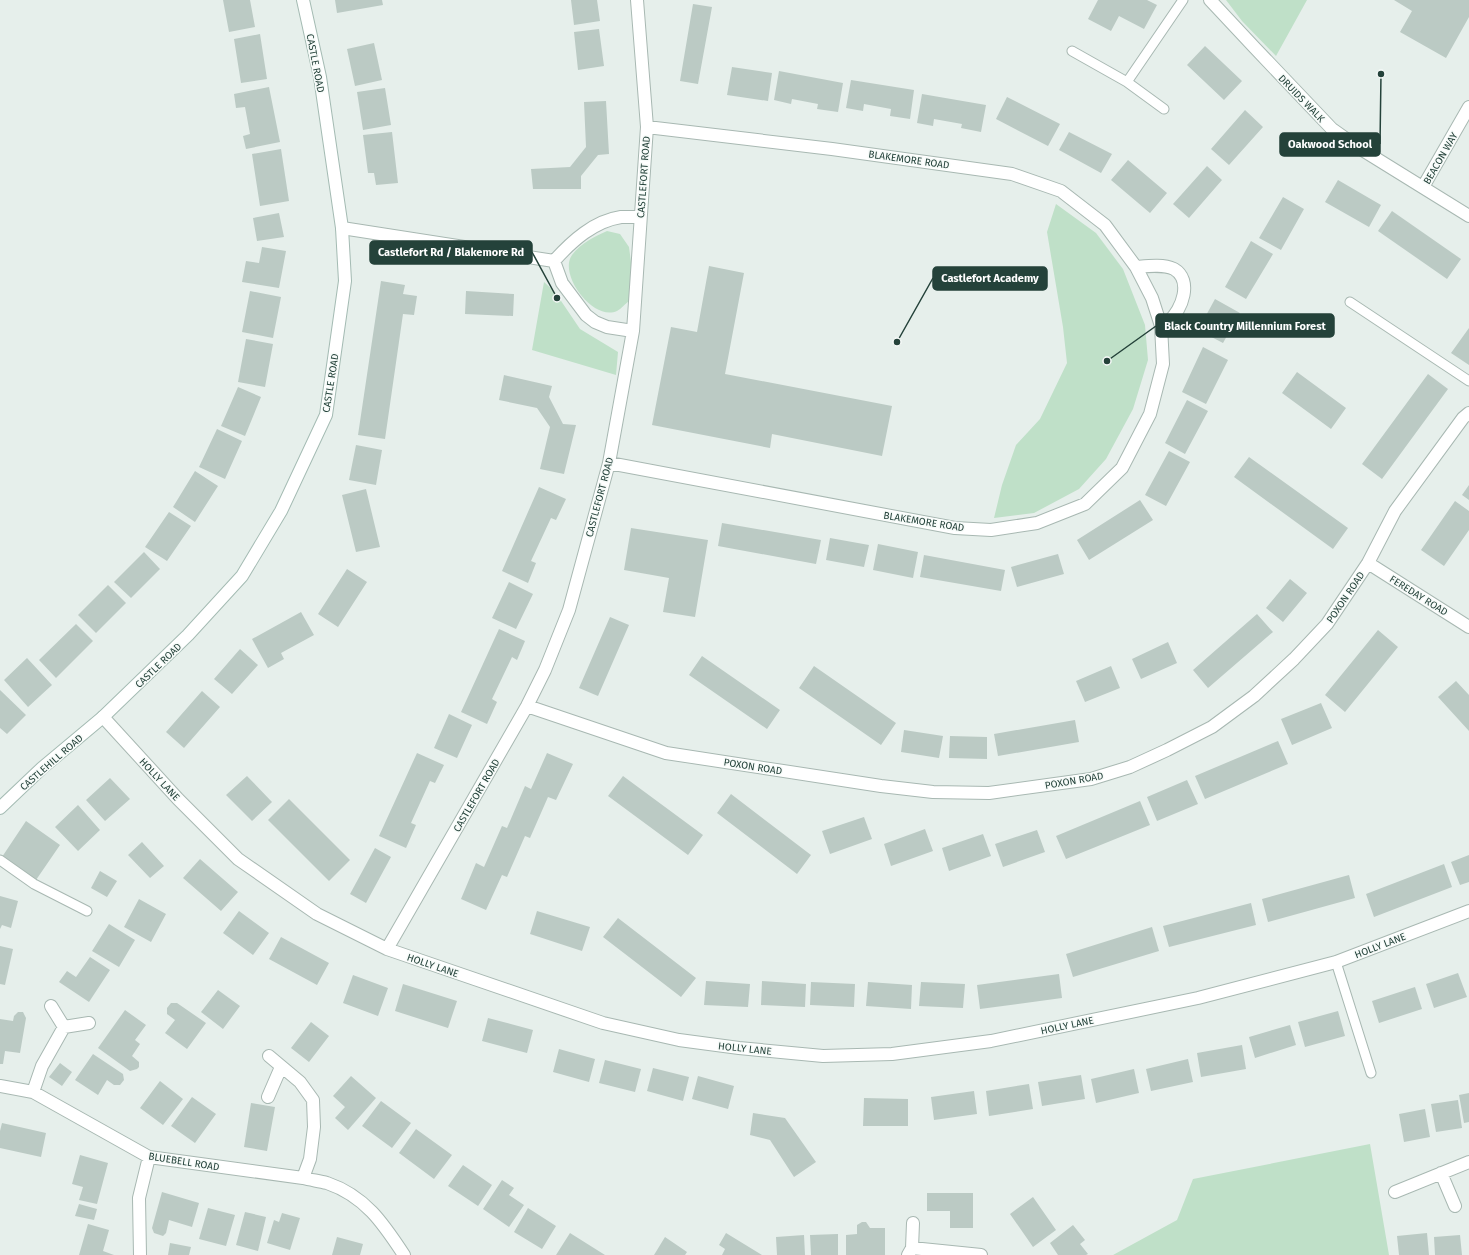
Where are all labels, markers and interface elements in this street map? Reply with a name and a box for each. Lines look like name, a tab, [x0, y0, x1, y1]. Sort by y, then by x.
street label: CASTLE ROAD	[303, 33, 327, 94]
street label: DRUIDS WALK	[1276, 72, 1327, 125]
street label: BEACON WAY	[1421, 130, 1461, 187]
callout: Oakwood School	[1280, 133, 1380, 156]
street label: CASTLEFORT ROAD	[635, 136, 653, 219]
text: Oakwood School	[1288, 138, 1373, 151]
street label: BLAKEMORE ROAD	[868, 148, 950, 172]
callout: Castlefort Rd / Blakemore Rd	[370, 241, 532, 264]
text: Castlefort Rd / Blakemore Rd	[378, 246, 524, 259]
callout: Castlefort Academy	[933, 267, 1047, 290]
text: Castlefort Academy	[941, 272, 1039, 285]
callout: Black Country Millennium Forest	[1156, 314, 1334, 337]
text: Black Country Millennium Forest	[1164, 320, 1326, 333]
street label: CASTLE ROAD	[320, 353, 342, 414]
street label: CASTLEFORT ROAD	[584, 456, 616, 539]
street label: BLAKEMORE ROAD	[883, 510, 965, 534]
street label: POXON ROAD	[1324, 570, 1367, 625]
street label: FEREDAY ROAD	[1387, 573, 1450, 619]
street label: CASTLE ROAD	[133, 641, 184, 691]
street label: CASTLEHILL ROAD	[18, 732, 86, 793]
street label: HOLLY LANE	[137, 756, 182, 803]
street label: POXON ROAD	[723, 756, 783, 778]
street label: CASTLEFORT ROAD	[451, 757, 503, 834]
street label: POXON ROAD	[1044, 770, 1104, 792]
street label: HOLLY LANE	[1353, 931, 1408, 961]
street label: HOLLY LANE	[405, 952, 460, 980]
street label: HOLLY LANE	[1040, 1015, 1095, 1037]
street label: HOLLY LANE	[718, 1040, 772, 1058]
street label: BLUEBELL ROAD	[147, 1150, 220, 1174]

